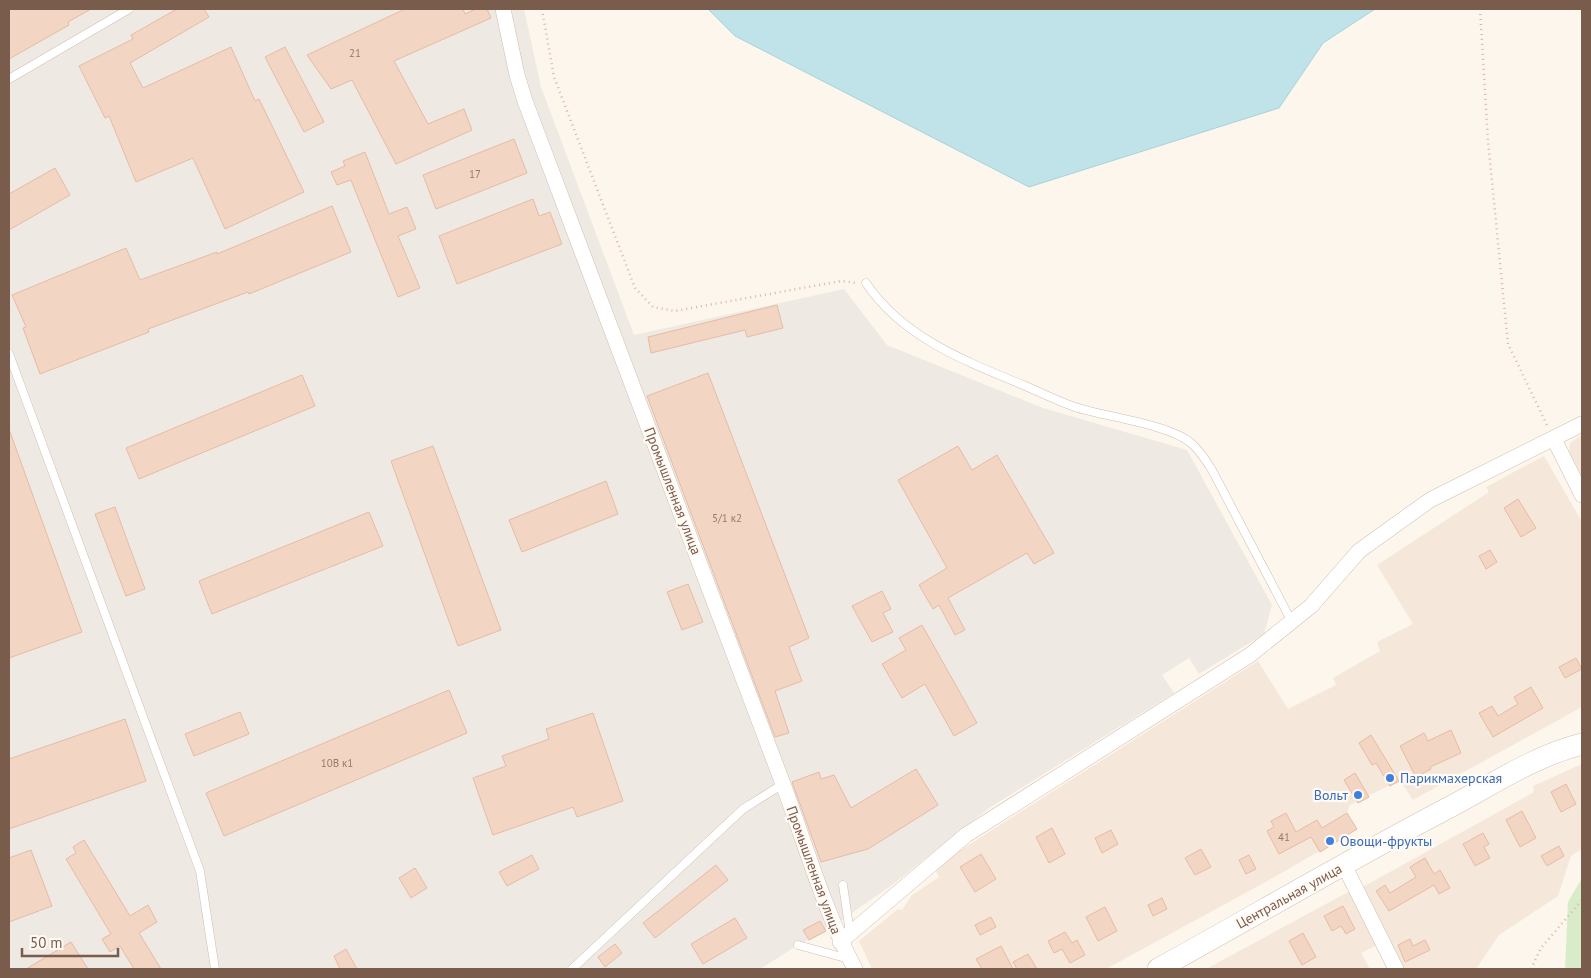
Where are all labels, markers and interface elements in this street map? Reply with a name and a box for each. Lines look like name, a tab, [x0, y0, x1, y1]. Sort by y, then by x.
house number: 21	[349, 46, 361, 60]
house number: 17	[469, 167, 481, 181]
street label: Промышленная улица	[640, 425, 706, 557]
house number: 5/1 к2	[712, 511, 742, 525]
house number: 10В к1	[321, 756, 353, 770]
place label: Парикмахерская	[1400, 769, 1502, 787]
marker: Парикмахерская	[1384, 772, 1396, 784]
place label: Вольт	[1314, 786, 1348, 804]
marker: Вольт	[1352, 789, 1364, 801]
street label: Промышленная улица	[782, 803, 846, 937]
house number: 41	[1278, 830, 1290, 844]
place label: Овощи-фрукты	[1340, 832, 1432, 850]
marker: Овощи-фрукты	[1324, 835, 1336, 847]
street label: Центральная улица	[1233, 859, 1345, 933]
scale bar	[22, 926, 119, 958]
text: 50 m	[30, 933, 63, 952]

